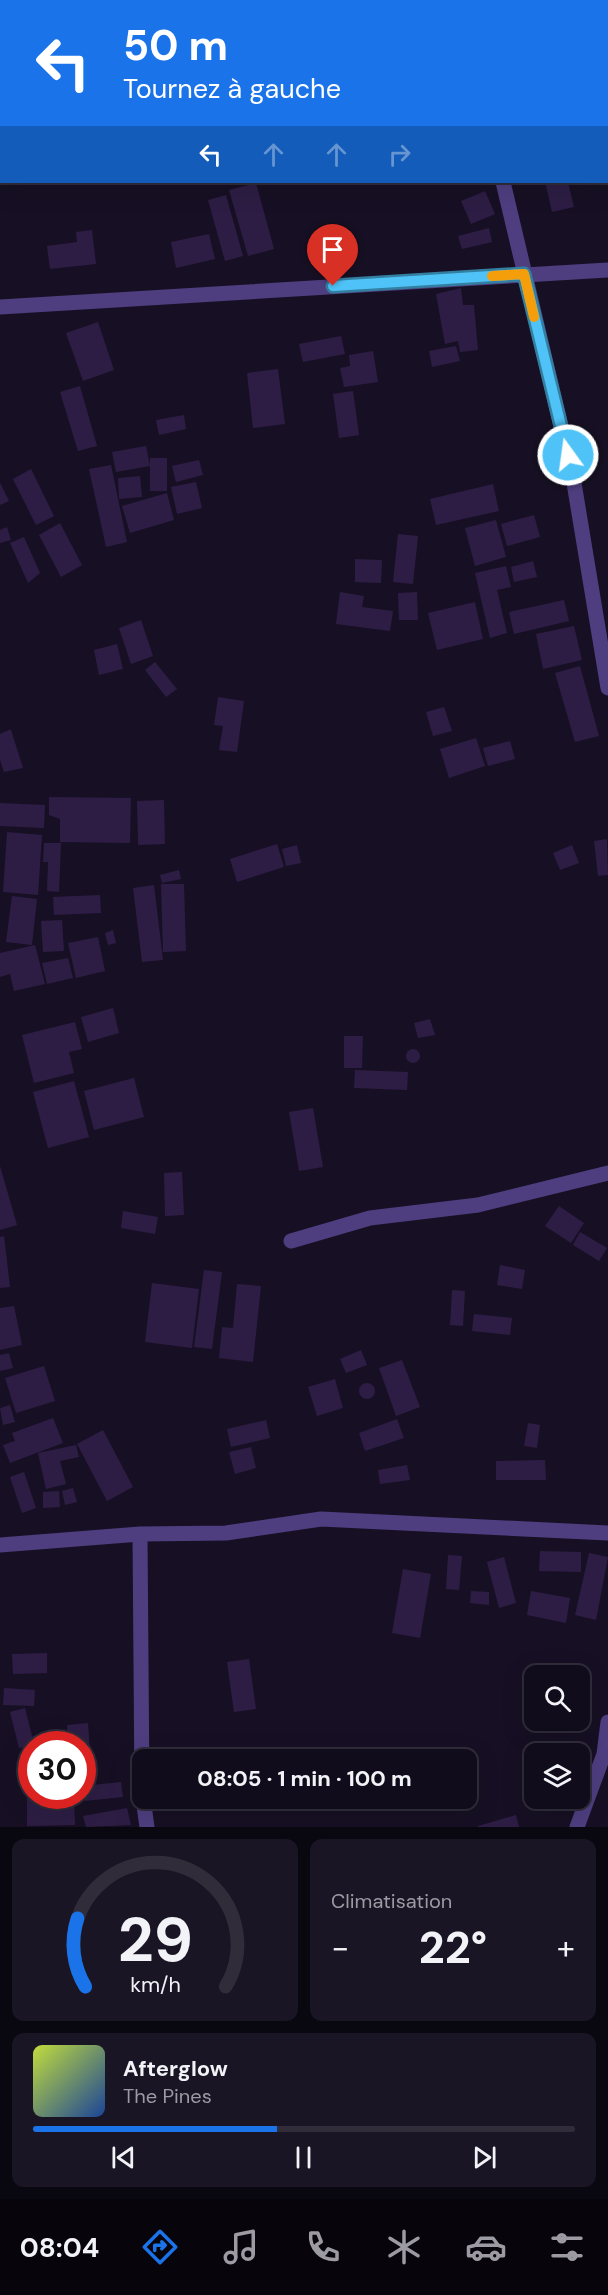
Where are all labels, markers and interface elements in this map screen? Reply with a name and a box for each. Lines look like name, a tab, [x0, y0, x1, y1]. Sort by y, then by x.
text: 50 m	[123, 18, 228, 73]
icon: left	[24, 24, 102, 102]
text: Tournez à gauche	[123, 71, 341, 106]
icon: left	[194, 138, 227, 171]
icon: ahead	[257, 138, 290, 171]
icon: ahead	[320, 138, 353, 171]
icon: right	[383, 138, 416, 171]
pin	[307, 224, 358, 286]
icon: arrive	[316, 233, 349, 266]
position arrow	[536, 423, 600, 487]
map controls	[524, 1665, 590, 1809]
button: search	[524, 1665, 590, 1731]
speed limit sign: 30	[18, 1731, 96, 1809]
button: layers	[524, 1743, 590, 1809]
text: 08:05 · 1 min · 100 m	[197, 1764, 412, 1793]
text: Climatisation	[331, 1888, 452, 1914]
text: 29	[117, 1899, 193, 1980]
text: 22°	[419, 1918, 487, 1977]
text: −	[331, 1926, 349, 1969]
text: +	[557, 1926, 575, 1969]
text: km/h	[130, 1971, 180, 1999]
text: Afterglow	[123, 2054, 228, 2083]
text: The Pines	[123, 2083, 212, 2109]
icon: previous	[107, 2141, 140, 2174]
icon: pause	[287, 2141, 320, 2174]
icon: next	[468, 2141, 501, 2174]
icon: directions	[139, 2226, 181, 2268]
icon: music	[220, 2226, 262, 2268]
icon: phone	[302, 2226, 344, 2268]
icon: climate	[383, 2226, 425, 2268]
icon: car	[465, 2226, 507, 2268]
icon: filters	[546, 2226, 588, 2268]
text: 08:04	[20, 2230, 99, 2265]

